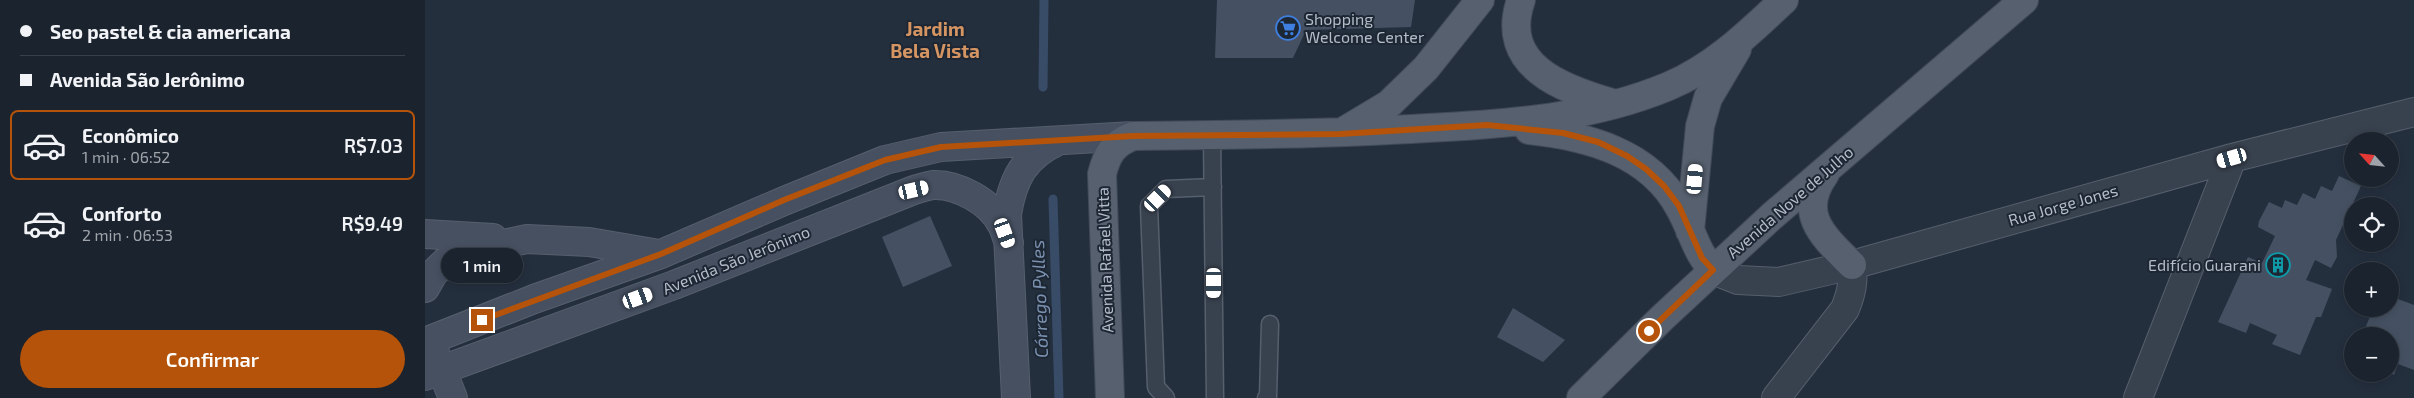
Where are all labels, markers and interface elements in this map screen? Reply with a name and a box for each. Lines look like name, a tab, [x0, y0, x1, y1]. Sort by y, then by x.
place label: Shopping Welcome Center	[1305, 9, 1425, 46]
supermarket icon: Shopping Welcome Center	[1275, 15, 1301, 41]
district label: Jardim Bela Vista	[890, 17, 980, 62]
text: Seo pastel & cia americana	[50, 20, 291, 43]
text: Avenida São Jerônimo	[50, 68, 245, 91]
icon: car	[22, 123, 67, 168]
text: Econômico	[82, 124, 179, 147]
north arrow	[2344, 132, 2399, 188]
map controls	[2344, 132, 2399, 382]
text: R$7.03	[344, 134, 403, 157]
street label: Avenida Nove de Julho	[1723, 142, 1857, 262]
text: 1 min · 06:52	[82, 147, 170, 166]
car	[2215, 147, 2248, 169]
car	[1686, 163, 1703, 195]
car	[897, 179, 930, 201]
street label: Rua Jorge Jones	[2006, 180, 2120, 229]
car	[1142, 182, 1173, 214]
street label: Avenida Rafael Vitta	[1092, 187, 1117, 333]
button: locate	[2344, 197, 2399, 252]
icon: car	[22, 201, 67, 246]
text: Conforto	[82, 202, 162, 225]
text: R$9.49	[342, 212, 403, 235]
car	[992, 216, 1017, 250]
street label: Avenida São Jerônimo	[659, 221, 812, 298]
text: 2 min · 06:53	[82, 225, 173, 244]
water label: Córrego Pylles	[1026, 240, 1052, 358]
callout: 1 min	[441, 248, 523, 282]
building icon: Edifício Guarani	[2265, 252, 2291, 278]
place label: Edifício Guarani	[2148, 255, 2261, 274]
text: 1 min	[463, 256, 501, 275]
button: +	[2344, 262, 2399, 317]
car	[1206, 268, 1221, 298]
car	[621, 286, 654, 310]
route end	[471, 309, 493, 331]
route start	[1638, 320, 1660, 342]
button: −	[2344, 327, 2399, 382]
button: Confirmar	[20, 330, 405, 388]

